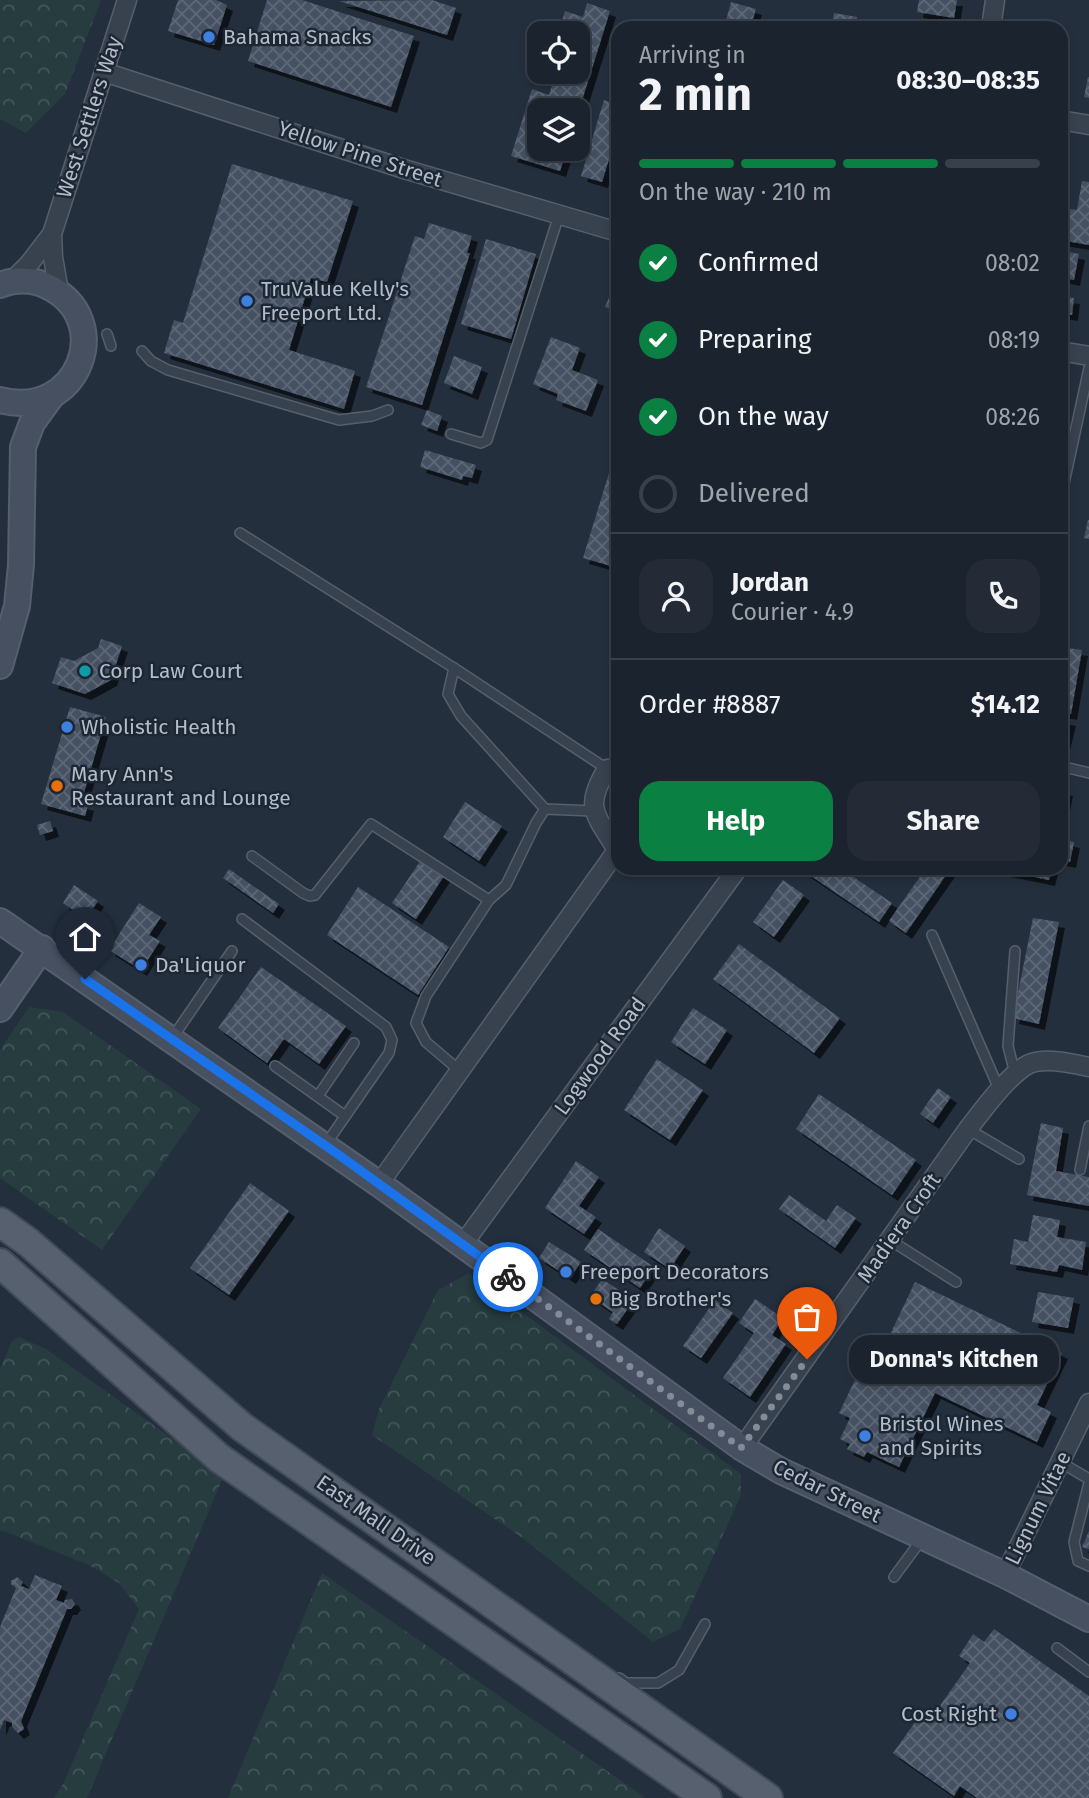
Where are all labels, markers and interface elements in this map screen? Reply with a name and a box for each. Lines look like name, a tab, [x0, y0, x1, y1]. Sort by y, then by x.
map controls	[527, 21, 590, 161]
button: locate	[527, 21, 590, 84]
place label: Bahama Snacks	[223, 24, 372, 50]
marker: Bahama Snacks	[201, 29, 217, 45]
street label: West Settlers Way	[51, 32, 128, 201]
text: Arriving in	[639, 41, 746, 69]
text: 08:30–08:35	[896, 65, 1040, 96]
text: 2 min	[639, 67, 752, 122]
button: layers	[527, 98, 590, 161]
street label: Yellow Pine Street	[275, 115, 446, 193]
text: On the way · 210 m	[639, 178, 832, 206]
icon: check	[639, 244, 677, 282]
text: Confirmed	[698, 247, 819, 278]
text: 08:02	[985, 249, 1040, 277]
place label: TruValue Kelly's Freeport Ltd.	[261, 276, 409, 326]
marker: TruValue Kelly's Freeport Ltd.	[239, 293, 255, 309]
icon: check	[639, 321, 677, 359]
text: Preparing	[698, 324, 811, 355]
text: 08:19	[988, 326, 1040, 354]
icon: check	[639, 398, 677, 436]
text: On the way	[698, 401, 829, 432]
text: 08:26	[985, 403, 1040, 431]
text: Delivered	[698, 478, 810, 509]
button: person	[639, 559, 713, 633]
button: phone	[966, 559, 1040, 633]
text: Jordan	[731, 567, 809, 598]
text: Courier · 4.9	[731, 598, 854, 626]
place label: Corp Law Court	[99, 658, 243, 684]
marker: Corp Law Court	[77, 663, 93, 679]
text: Order #8887	[639, 689, 781, 720]
text: $14.12	[971, 689, 1040, 720]
place label: Wholistic Health	[81, 714, 237, 740]
marker: Wholistic Health	[59, 719, 75, 735]
place label: Mary Ann's Restaurant and Lounge	[71, 761, 291, 811]
marker: Mary Ann's Restaurant and Lounge	[49, 778, 65, 794]
button: Help	[639, 781, 833, 861]
button: Share	[847, 781, 1040, 861]
pin	[55, 907, 115, 979]
icon: home	[66, 918, 104, 956]
place label: Da'Liquor	[155, 952, 246, 978]
marker: Da'Liquor	[133, 957, 149, 973]
street label: Logwood Road	[549, 992, 651, 1120]
street label: Madiera Croft	[852, 1168, 947, 1288]
courier	[473, 1242, 543, 1312]
icon: bike	[489, 1258, 527, 1296]
place label: Freeport Decorators	[580, 1259, 769, 1285]
marker: Freeport Decorators	[558, 1264, 574, 1280]
place label: Big Brother's	[610, 1286, 732, 1312]
pin	[777, 1287, 837, 1359]
marker: Big Brother's	[588, 1291, 604, 1307]
icon: bag	[788, 1298, 826, 1336]
callout: Donna's Kitchen	[849, 1334, 1059, 1384]
text: Donna's Kitchen	[870, 1345, 1038, 1373]
place label: Bristol Wines and Spirits	[879, 1411, 1004, 1461]
marker: Bristol Wines and Spirits	[857, 1428, 873, 1444]
street label: Lignum Vitae	[999, 1447, 1077, 1569]
street label: Cedar Street	[769, 1454, 886, 1529]
street label: East Mall Drive	[311, 1469, 441, 1571]
place label: Cost Right	[901, 1701, 997, 1727]
marker: Cost Right	[1003, 1706, 1019, 1722]

